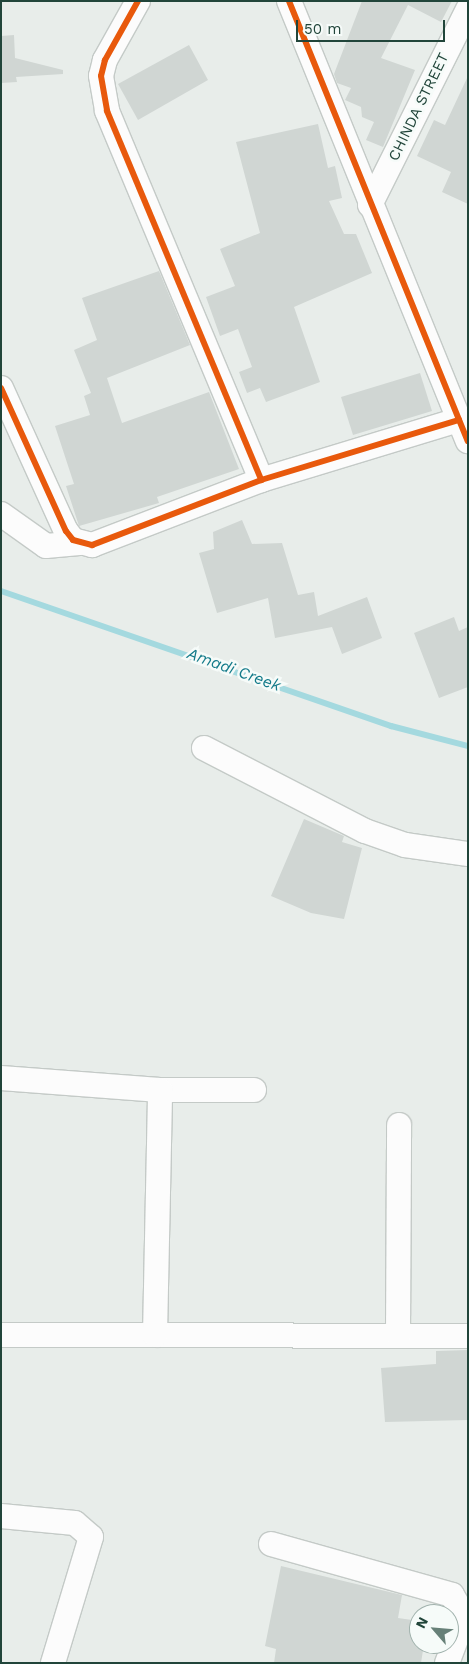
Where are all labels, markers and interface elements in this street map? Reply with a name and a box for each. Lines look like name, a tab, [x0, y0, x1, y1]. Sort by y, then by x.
scale bar	[299, 10, 448, 42]
text: 50 m	[304, 20, 341, 38]
street label: CHINDA STREET	[385, 50, 453, 164]
water label: Amadi Creek	[185, 644, 283, 696]
north arrow	[409, 1604, 459, 1654]
text: N	[412, 1614, 431, 1631]

